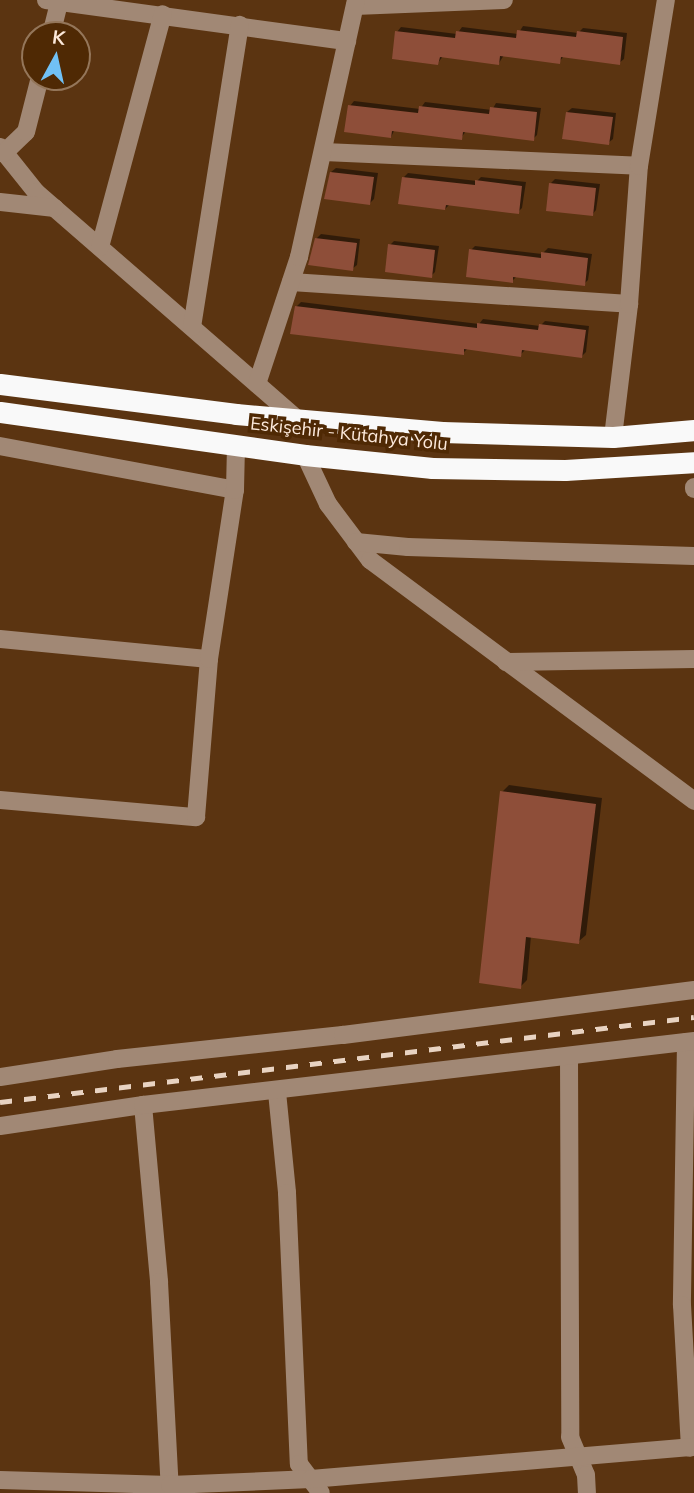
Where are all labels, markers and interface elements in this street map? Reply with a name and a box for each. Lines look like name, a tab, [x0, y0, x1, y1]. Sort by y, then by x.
north arrow	[21, 21, 91, 91]
text: K	[51, 24, 67, 50]
street label: Eskişehir - Kütahya Yolu	[249, 413, 449, 455]

